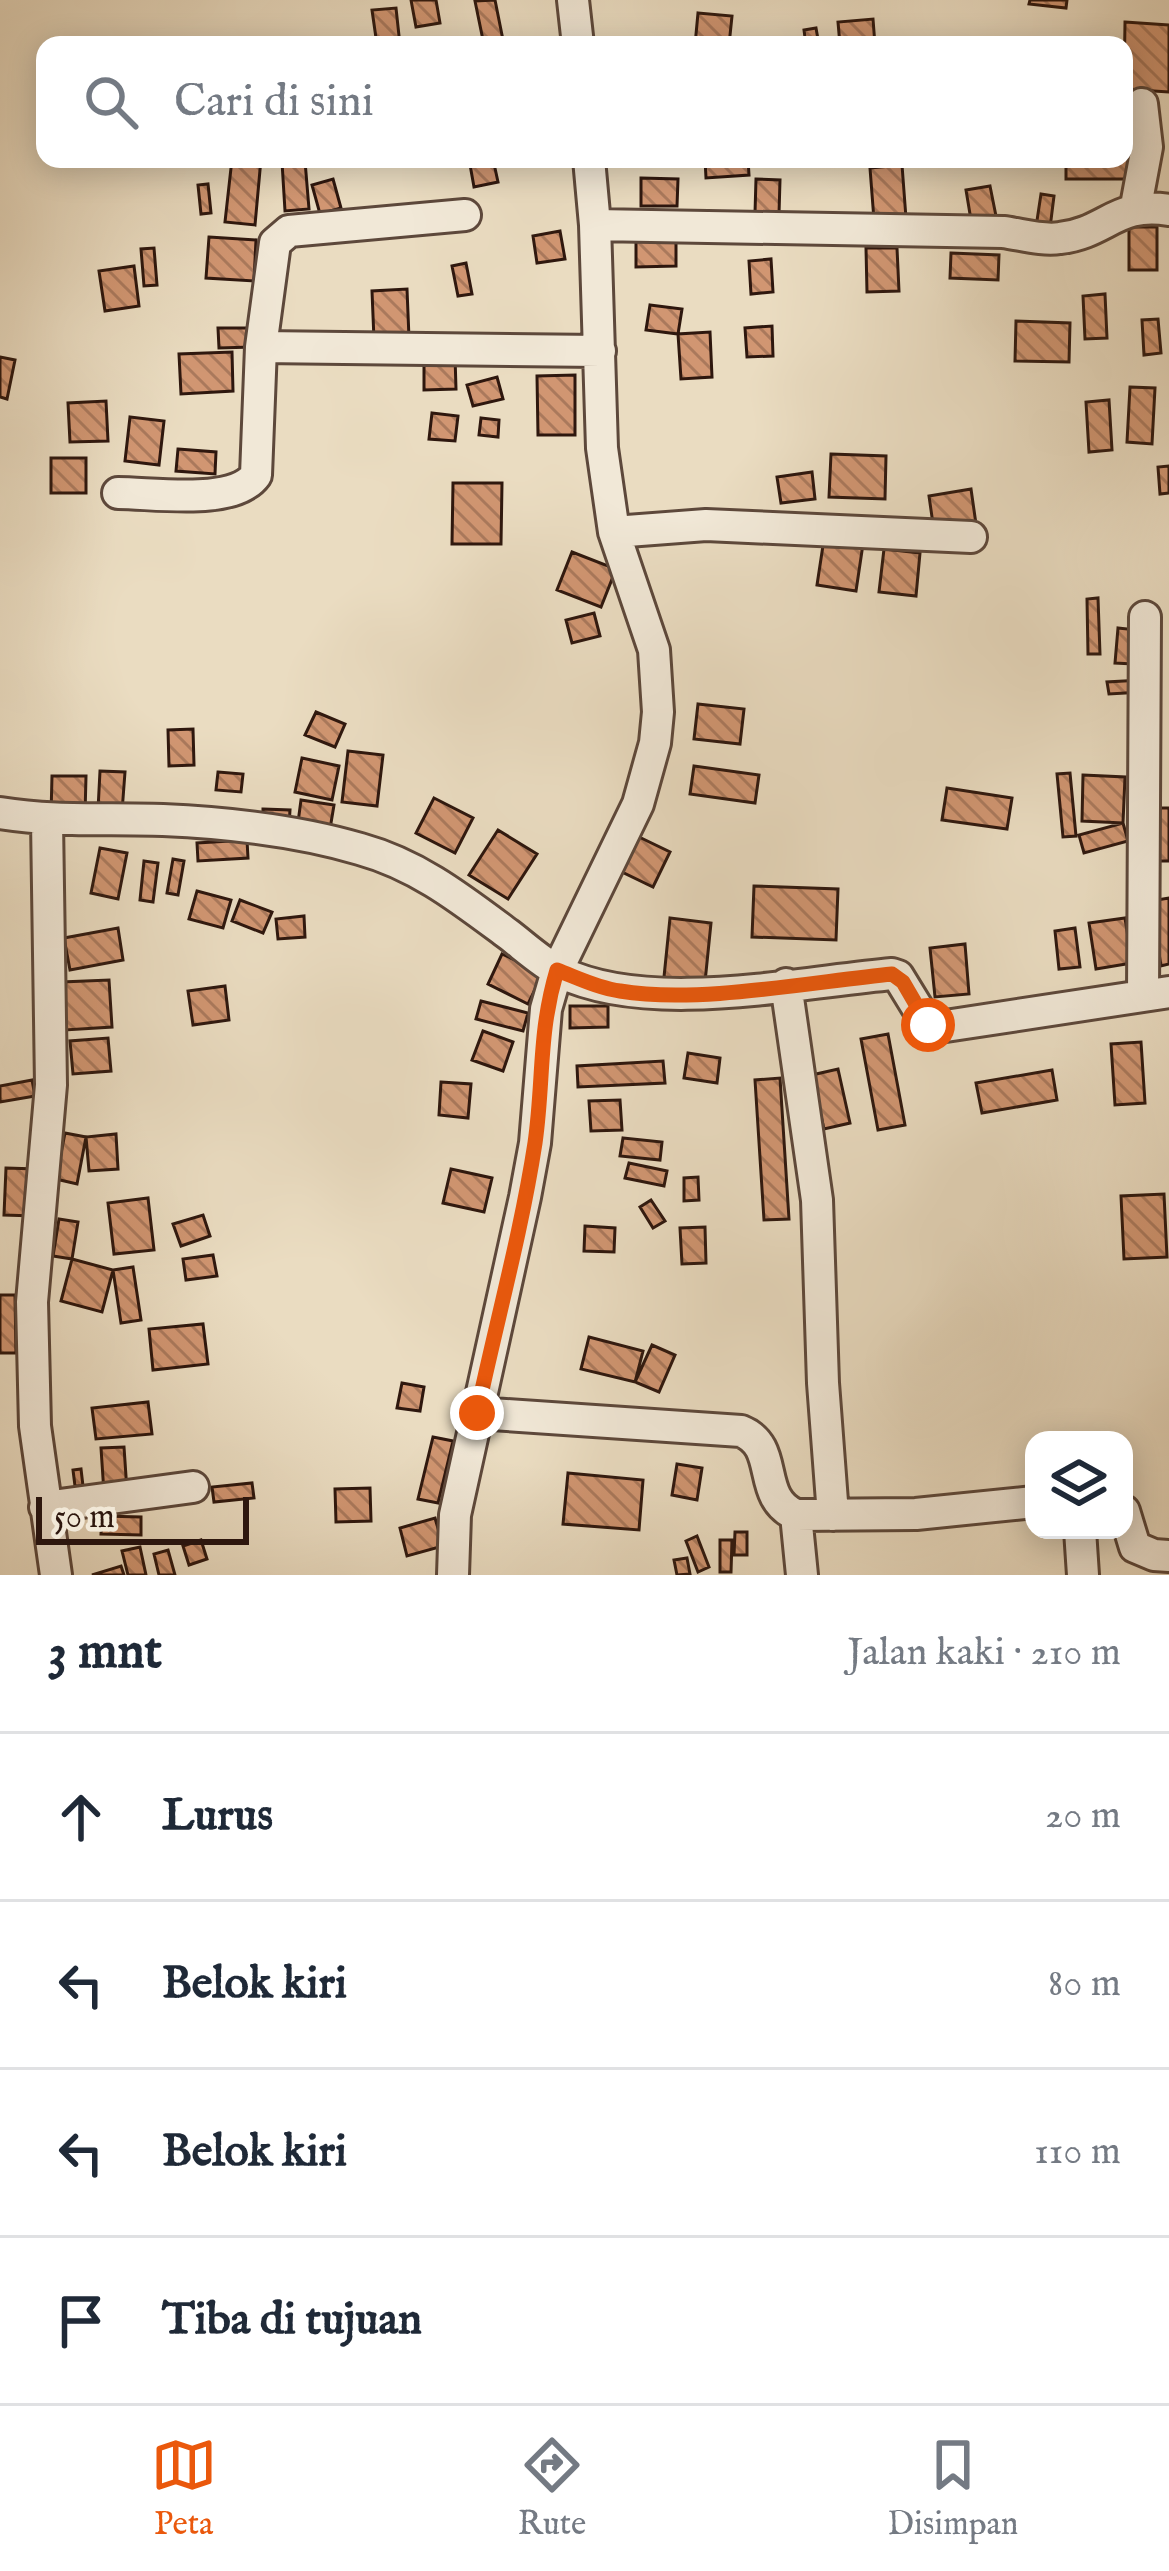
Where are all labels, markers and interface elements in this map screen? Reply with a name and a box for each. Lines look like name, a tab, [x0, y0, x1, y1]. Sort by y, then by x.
search box	[36, 36, 1133, 168]
icon: search	[78, 69, 144, 135]
text: Cari di sini	[174, 74, 374, 131]
route start	[901, 998, 955, 1052]
route end	[450, 1386, 504, 1440]
map controls	[1025, 1431, 1133, 1539]
button: layers	[1025, 1431, 1133, 1539]
scale bar	[36, 1491, 249, 1544]
text: 50 m	[54, 1497, 115, 1539]
text: 3 mnt	[48, 1621, 162, 1686]
text: Jalan kaki · 210 m	[847, 1629, 1121, 1678]
icon: ahead	[48, 1784, 114, 1850]
text: Lurus	[162, 1788, 273, 1845]
text: 20 m	[1045, 1792, 1121, 1841]
icon: left	[48, 1952, 114, 2018]
text: Belok kiri	[162, 1956, 347, 2013]
text: 80 m	[1048, 1960, 1121, 2009]
icon: left	[48, 2120, 114, 2186]
text: Belok kiri	[162, 2124, 347, 2181]
text: 110 m	[1034, 2128, 1121, 2177]
icon: arrive	[48, 2288, 114, 2354]
text: Tiba di tujuan	[162, 2292, 422, 2349]
tab: Peta	[151, 2432, 217, 2546]
tab: Rute	[518, 2432, 586, 2546]
tab: Disimpan	[887, 2432, 1018, 2546]

